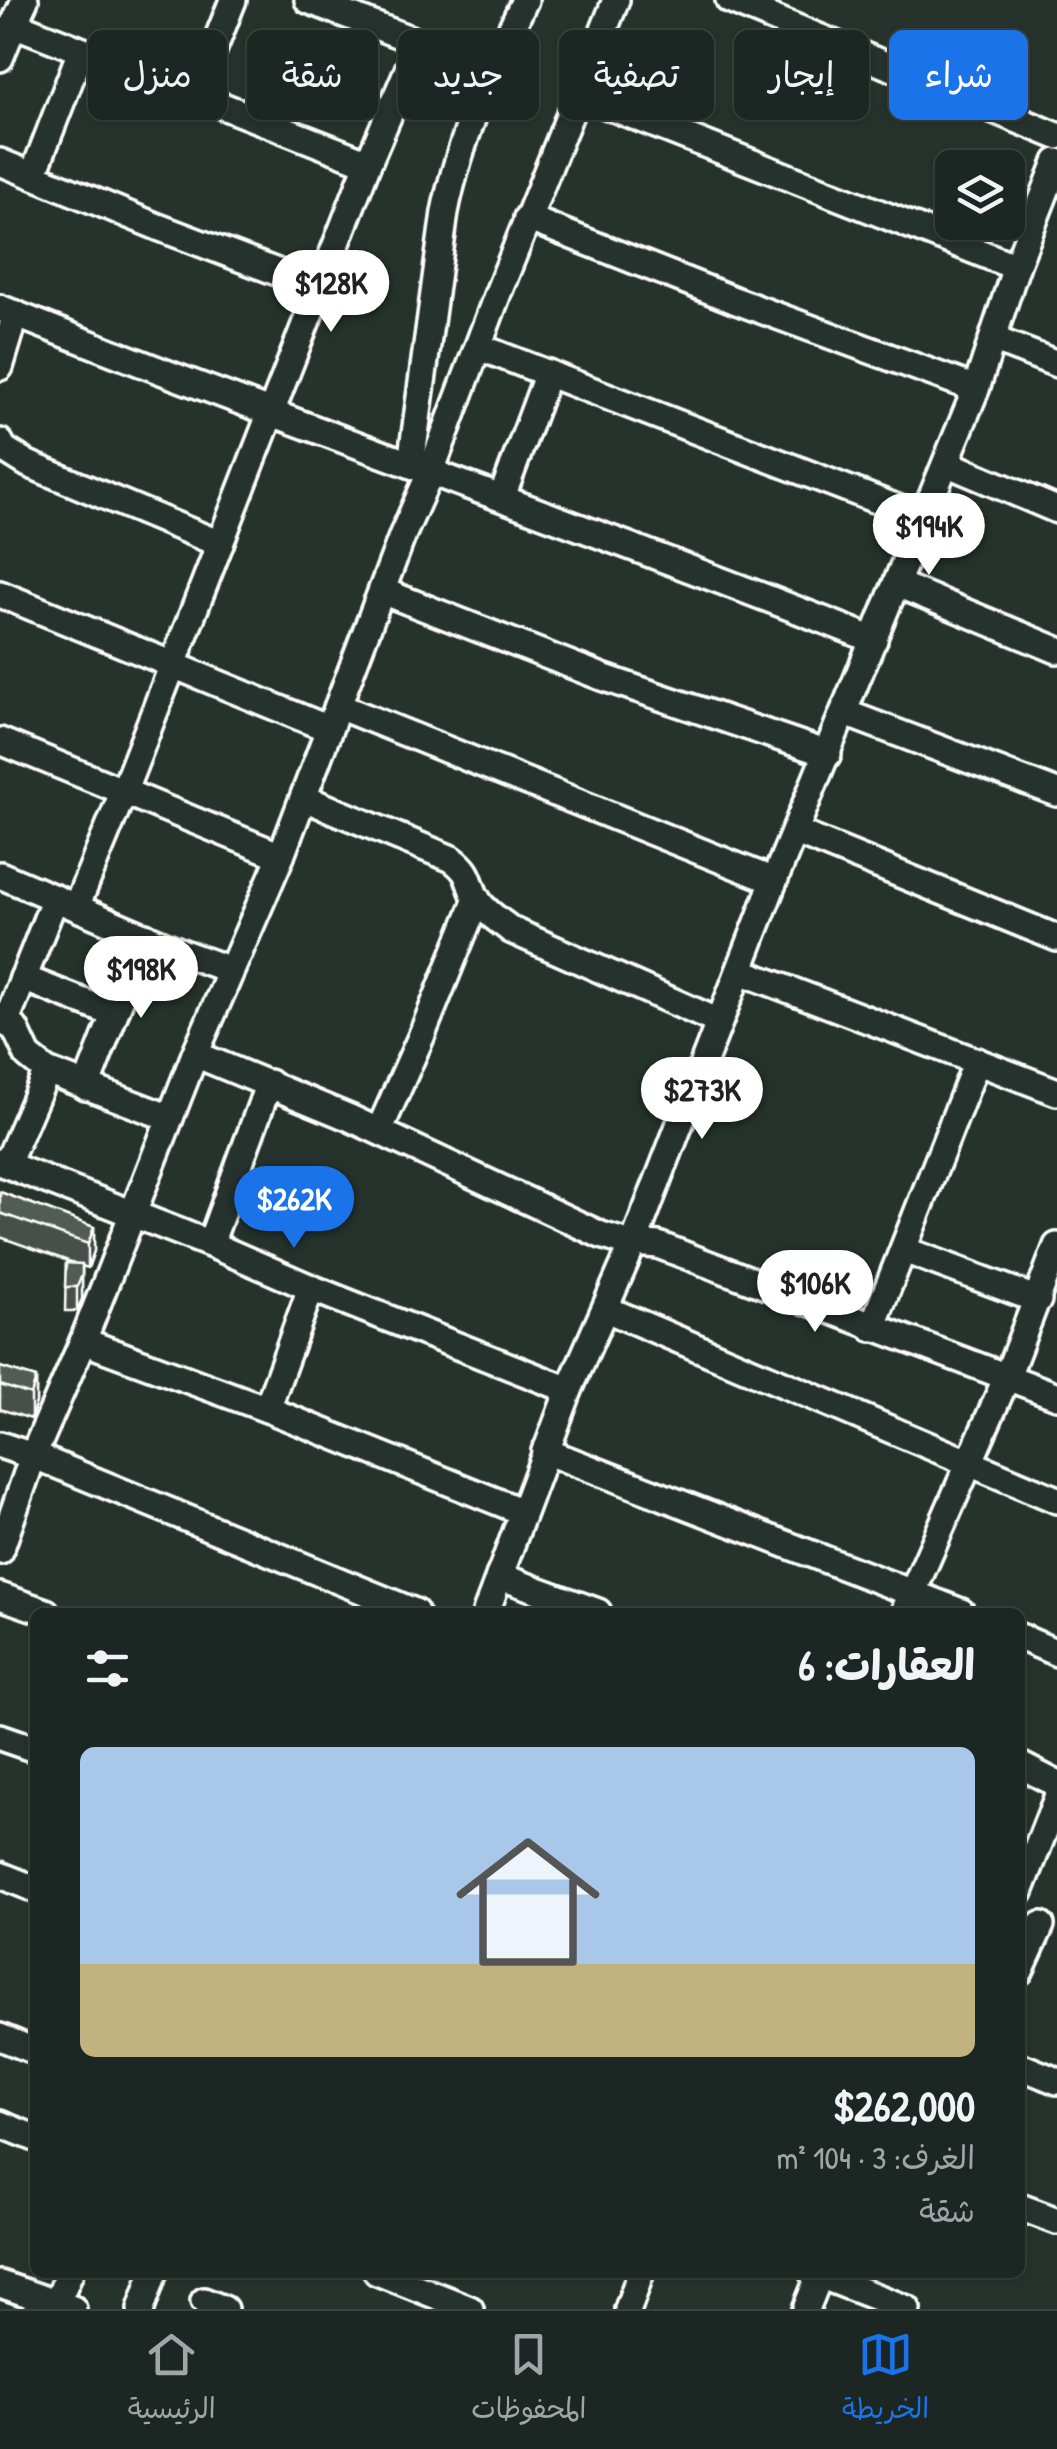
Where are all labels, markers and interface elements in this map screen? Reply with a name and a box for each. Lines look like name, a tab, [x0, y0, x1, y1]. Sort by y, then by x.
chip: منزل	[88, 30, 227, 120]
chip: شقة	[247, 30, 378, 120]
chip: جديد	[398, 30, 539, 120]
chip: تصفية	[559, 30, 714, 120]
chip: إيجار	[734, 30, 869, 120]
chip: شراء	[889, 30, 1028, 120]
map controls	[935, 150, 1025, 240]
button: layers	[935, 150, 1025, 240]
pin: $128K	[261, 250, 401, 335]
text: $128K	[294, 261, 368, 304]
pin: $194K	[859, 493, 999, 578]
text: $194K	[895, 504, 963, 547]
pin: $198K	[71, 936, 211, 1021]
text: $198K	[106, 947, 176, 990]
pin: $273K	[632, 1057, 772, 1142]
text: $273K	[663, 1068, 741, 1111]
pin: $262K	[224, 1166, 364, 1251]
text: $262K	[256, 1177, 332, 1220]
pin: $106K	[745, 1250, 885, 1335]
text: $106K	[779, 1261, 851, 1304]
text: العقارات: 6	[798, 1636, 975, 1693]
icon: filters	[80, 1641, 135, 1696]
icon: home	[438, 1812, 618, 1992]
text: $262,000	[833, 2077, 975, 2134]
text: الغرف: 3 · 104 m²	[777, 2136, 975, 2179]
text: شقة	[919, 2189, 975, 2232]
tab: الرئيسية	[128, 2327, 216, 2433]
tab: المحفوظات	[471, 2327, 586, 2433]
tab: الخريطة	[842, 2327, 929, 2433]

